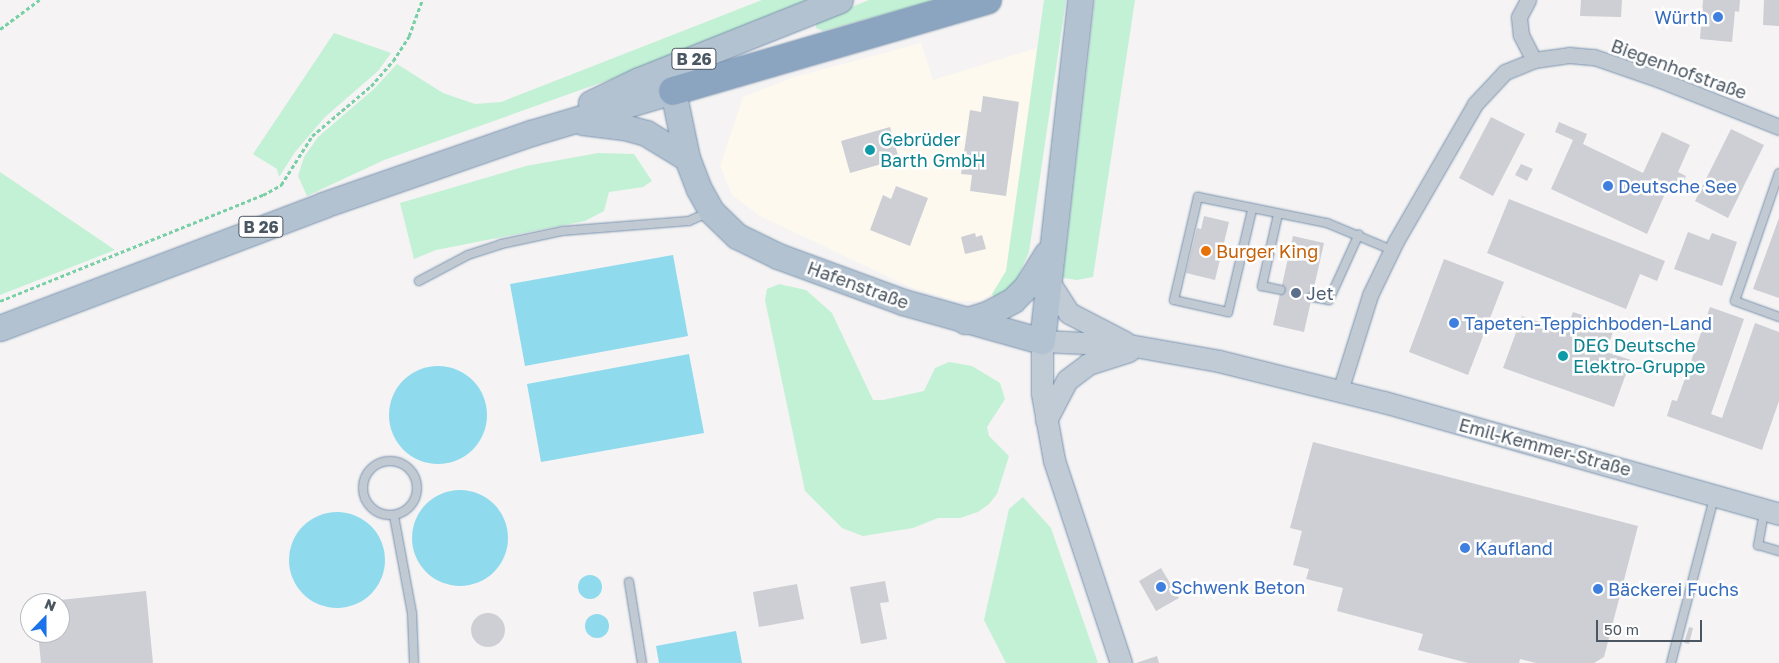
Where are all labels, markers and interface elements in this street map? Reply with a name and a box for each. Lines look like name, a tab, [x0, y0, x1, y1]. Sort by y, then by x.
place label: Würth	[1655, 6, 1708, 28]
marker: Würth	[1712, 11, 1724, 23]
street label: Biegenhofstraße	[1608, 34, 1750, 104]
road number: B 26	[670, 46, 718, 72]
place label: Gebrüder Barth GmbH	[880, 129, 986, 172]
marker: Gebrüder Barth GmbH	[864, 144, 876, 156]
place label: Deutsche See	[1618, 175, 1737, 197]
marker: Deutsche See	[1602, 180, 1614, 192]
road number: B 26	[237, 213, 285, 240]
place label: Burger King	[1216, 240, 1318, 262]
marker: Burger King	[1200, 245, 1212, 257]
street label: Hafenstraße	[804, 257, 912, 313]
place label: Jet	[1306, 282, 1334, 304]
marker: Jet	[1290, 287, 1302, 299]
place label: Tapeten-Teppichboden-Land	[1464, 312, 1712, 334]
marker: Tapeten-Teppichboden-Land	[1448, 317, 1460, 329]
place label: DEG Deutsche Elektro-Gruppe	[1573, 335, 1705, 378]
marker: DEG Deutsche Elektro-Gruppe	[1557, 350, 1569, 362]
street label: Emil-Kemmer-Straße	[1457, 414, 1633, 480]
place label: Kaufland	[1475, 537, 1553, 559]
marker: Kaufland	[1459, 542, 1471, 554]
place label: Schwenk Beton	[1171, 576, 1305, 598]
place label: Bäckerei Fuchs	[1608, 578, 1739, 600]
marker: Schwenk Beton	[1155, 581, 1167, 593]
marker: Bäckerei Fuchs	[1592, 583, 1604, 595]
north arrow	[20, 593, 70, 643]
text: N	[42, 595, 59, 614]
scale bar	[1599, 610, 1705, 642]
text: 50 m	[1604, 620, 1639, 638]

